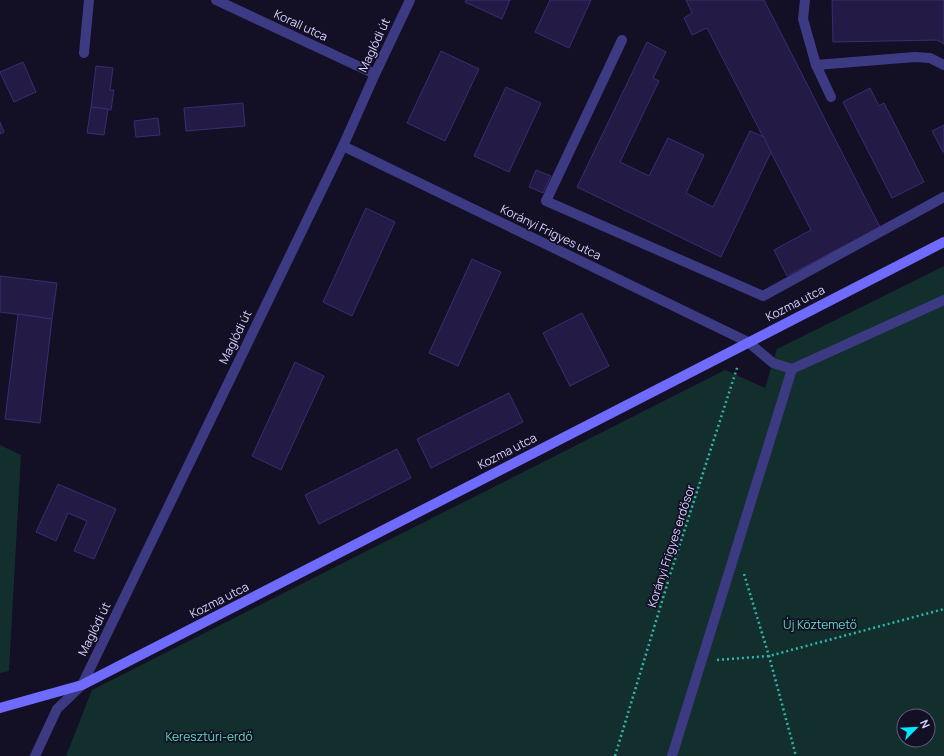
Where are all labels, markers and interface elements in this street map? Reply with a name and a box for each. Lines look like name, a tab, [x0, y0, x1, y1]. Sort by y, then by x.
street label: Korall utca	[271, 5, 331, 45]
street label: Maglódi út	[354, 15, 394, 75]
street label: Korányi Frigyes utca	[498, 200, 604, 264]
street label: Kozma utca	[763, 281, 827, 325]
street label: Maglódi út	[215, 307, 255, 367]
street label: Kozma utca	[475, 429, 539, 473]
street label: Korányi Frigyes erdősor	[643, 482, 699, 610]
street label: Kozma utca	[187, 578, 251, 622]
street label: Maglódi út	[74, 599, 114, 659]
park label: Új Köztemető	[783, 616, 857, 633]
north arrow	[896, 708, 936, 748]
text: N	[917, 717, 934, 730]
park label: Keresztúri-erdő	[165, 728, 253, 745]

